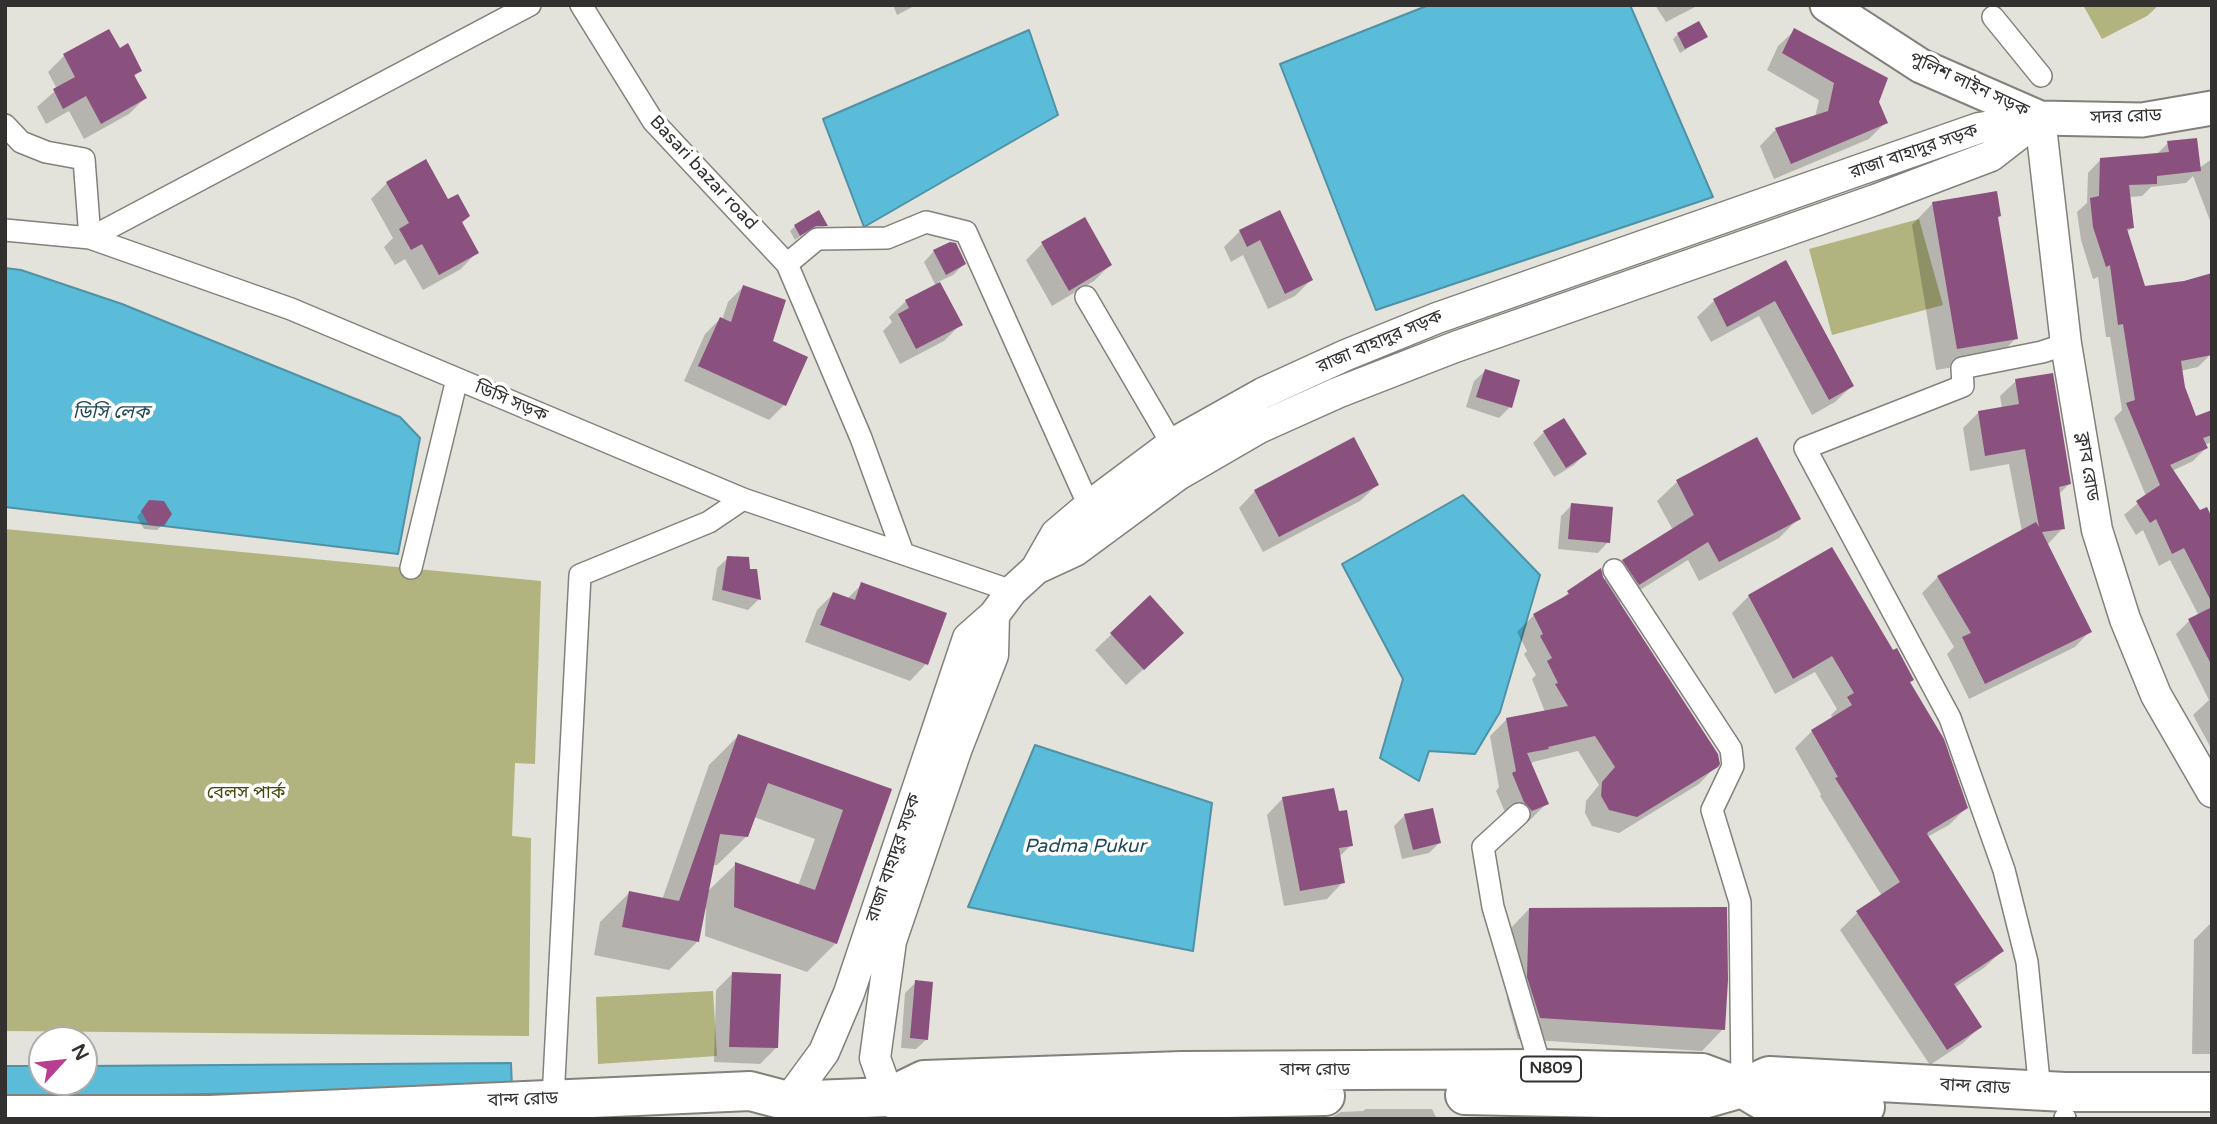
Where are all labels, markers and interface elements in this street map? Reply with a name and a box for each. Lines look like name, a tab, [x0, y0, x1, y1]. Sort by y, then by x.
street label: পুলিশ লাইন সড়ক	[1906, 48, 2032, 122]
street label: সদর রোড	[2090, 105, 2162, 129]
street label: Basari bazar road	[644, 111, 762, 235]
street label: রাজা বাহাদুর সড়ক	[1847, 120, 1981, 184]
street label: রাজা বাহাদুর সড়ক	[1314, 306, 1446, 378]
street label: ডিসি সড়ক	[471, 377, 551, 427]
water label: ডিসি লেক	[73, 402, 149, 424]
street label: ক্লাব রোড	[2071, 431, 2103, 503]
park label: বেলস পার্ক	[207, 782, 285, 804]
street label: রাজা বাহাদুর সড়ক	[862, 791, 926, 925]
water label: Padma Pukur	[1024, 836, 1146, 858]
north arrow	[28, 1026, 98, 1096]
text: N	[67, 1041, 93, 1064]
road number: N809	[1521, 1056, 1581, 1082]
street label: বান্দ রোড	[1280, 1059, 1350, 1081]
street label: বান্দ রোড	[1939, 1074, 2011, 1100]
street label: বান্দ রোড	[487, 1088, 559, 1112]

